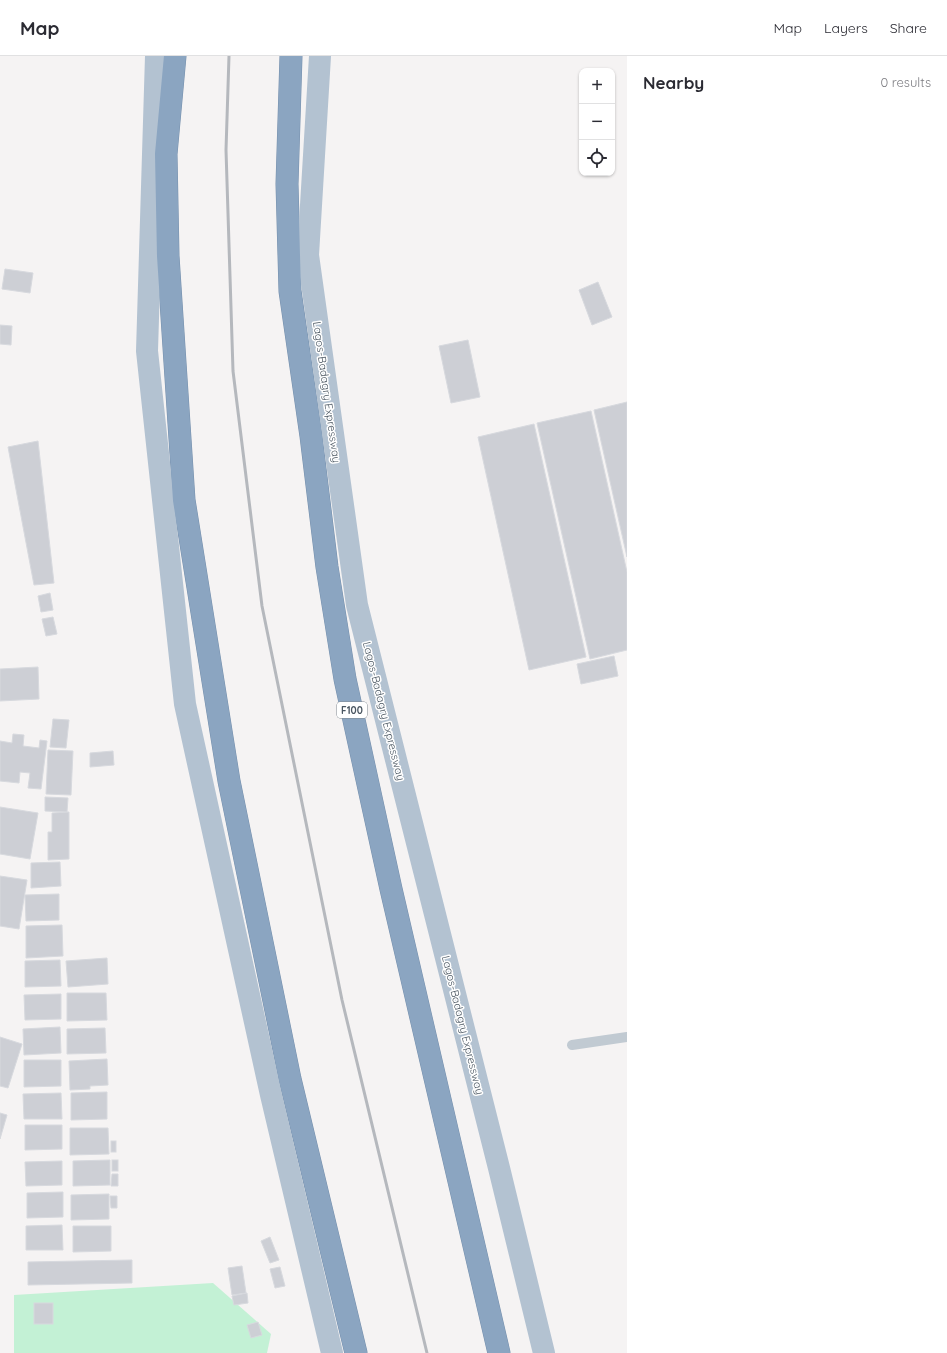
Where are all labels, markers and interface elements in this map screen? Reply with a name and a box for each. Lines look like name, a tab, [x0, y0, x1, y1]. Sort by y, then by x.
text: Map	[20, 16, 59, 40]
text: Map	[773, 19, 802, 37]
text: Layers	[824, 19, 868, 37]
text: Share	[890, 19, 927, 37]
map controls	[579, 68, 615, 176]
button: +	[579, 68, 615, 104]
text: Nearby	[643, 72, 704, 93]
text: 0 results	[880, 74, 931, 90]
button: −	[579, 104, 615, 140]
button: locate	[579, 140, 615, 176]
street label: Lagos-Badagry Expressway	[310, 320, 344, 464]
street label: Lagos-Badagry Expressway	[360, 640, 408, 782]
road number: F100	[337, 702, 367, 718]
street label: Lagos-Badagry Expressway	[439, 954, 487, 1096]

